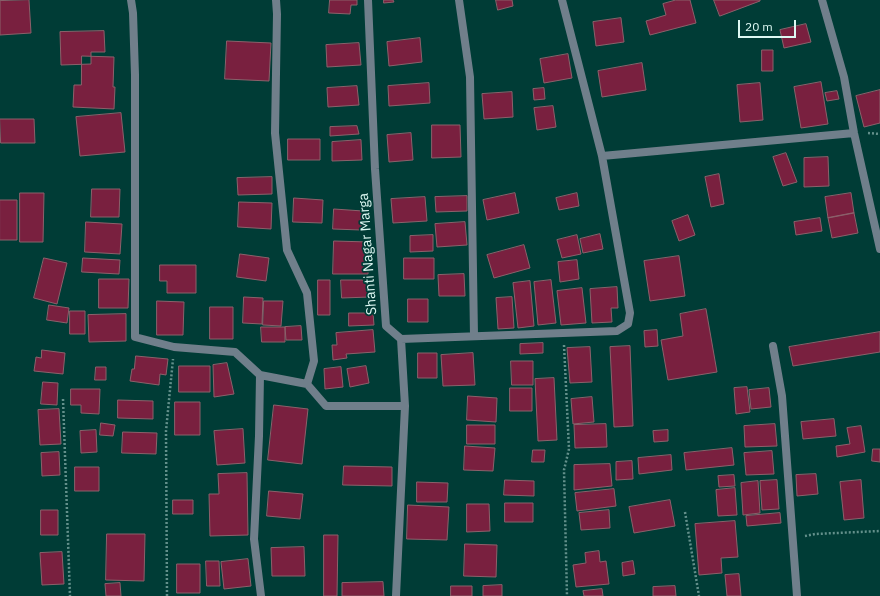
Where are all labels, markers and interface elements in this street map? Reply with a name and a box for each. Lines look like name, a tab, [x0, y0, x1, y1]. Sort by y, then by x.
scale bar	[740, 12, 798, 38]
text: 20 m	[745, 19, 773, 34]
street label: Shanti Nagar Marga	[355, 192, 381, 316]

